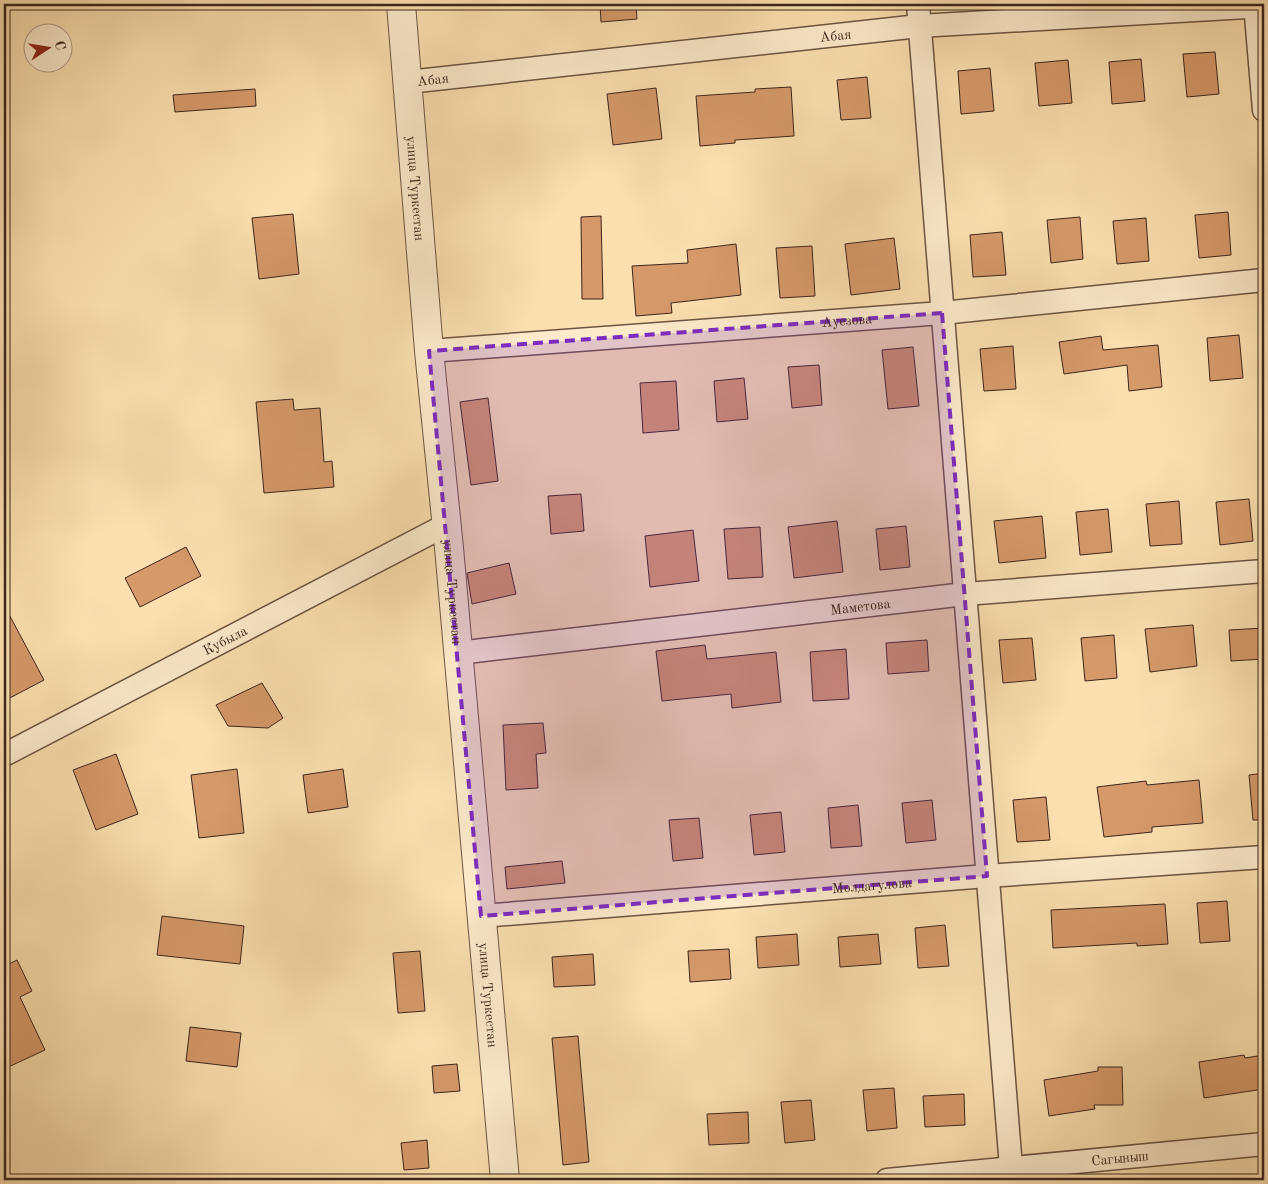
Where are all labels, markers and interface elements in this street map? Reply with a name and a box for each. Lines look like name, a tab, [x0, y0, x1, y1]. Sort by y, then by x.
north arrow	[22, 22, 72, 72]
street label: Абая	[819, 27, 852, 45]
text: С	[52, 40, 68, 51]
street label: Абая	[416, 72, 450, 89]
street label: улица Туркестан	[404, 135, 426, 242]
street label: Ауезова	[821, 312, 873, 330]
street label: улица Туркестан	[440, 539, 464, 645]
street label: Маметова	[830, 597, 891, 618]
street label: Кубыла	[201, 624, 250, 658]
street label: Молдагулова	[831, 876, 912, 896]
street label: улица Туркестан	[476, 942, 499, 1049]
street label: Сагыныш	[1091, 1149, 1150, 1168]

